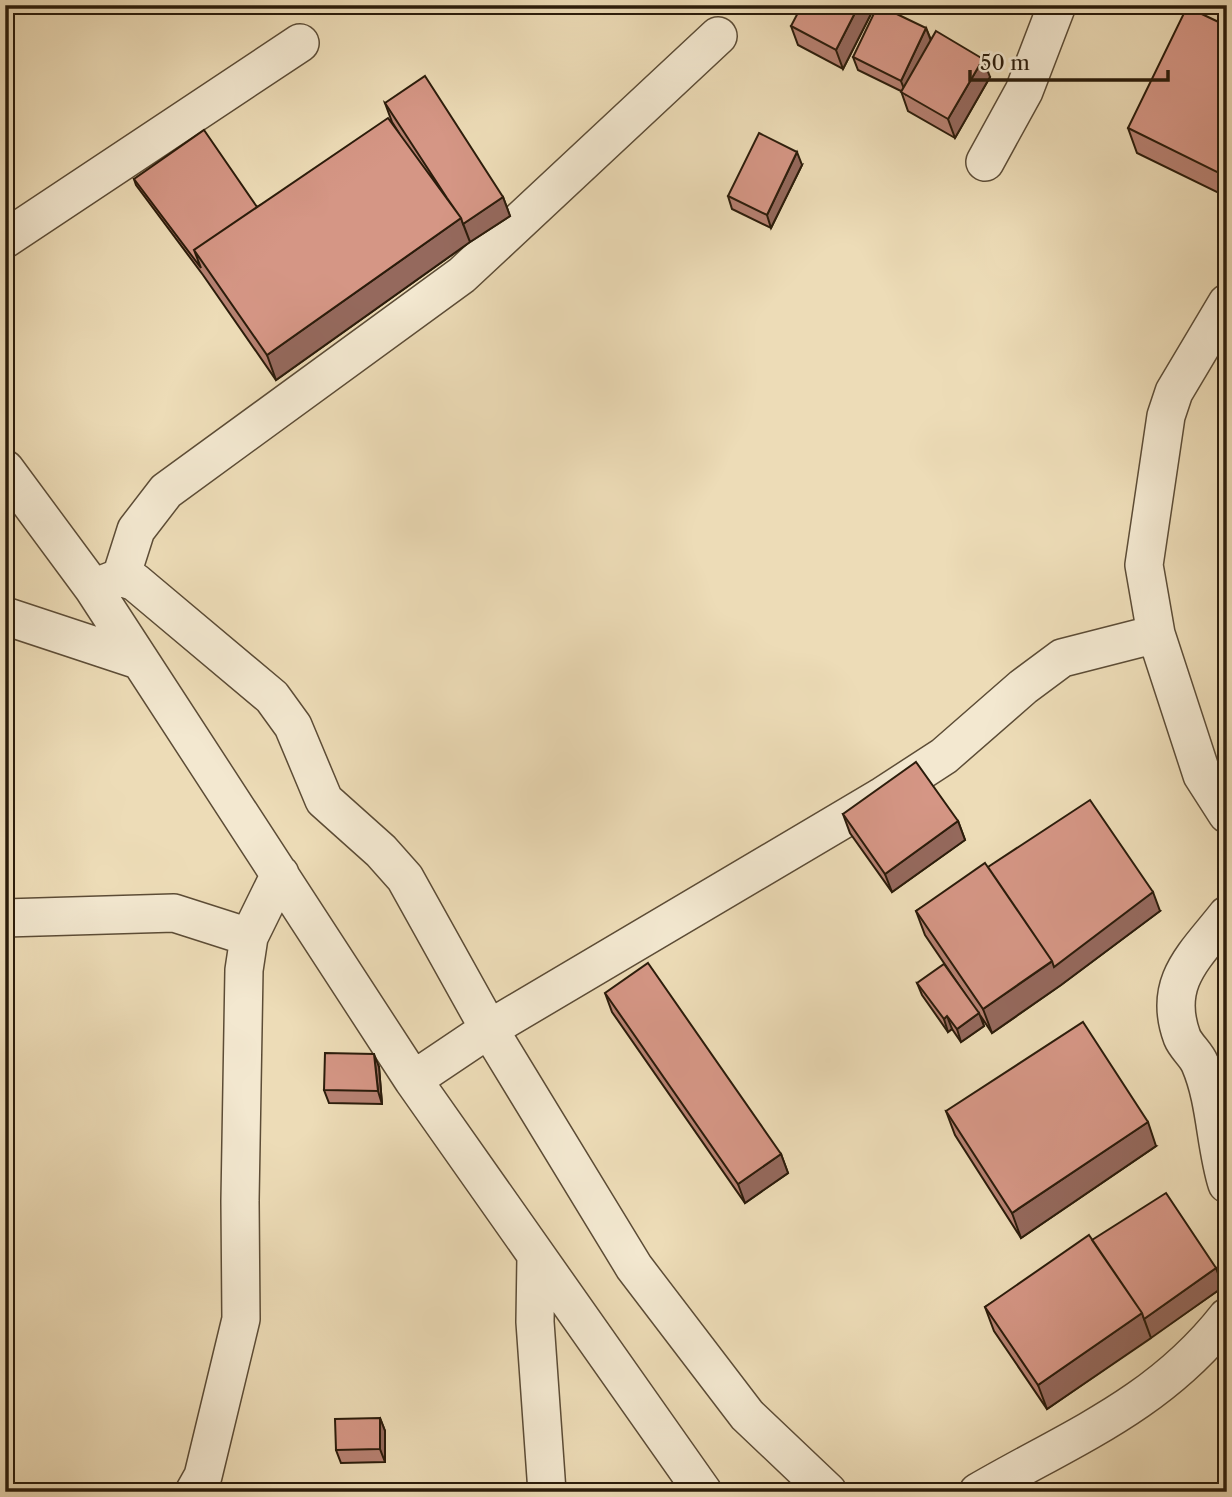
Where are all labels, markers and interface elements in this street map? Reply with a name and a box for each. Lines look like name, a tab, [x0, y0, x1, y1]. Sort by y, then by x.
scale bar	[970, 38, 1167, 82]
text: 50 m	[980, 50, 1030, 75]

